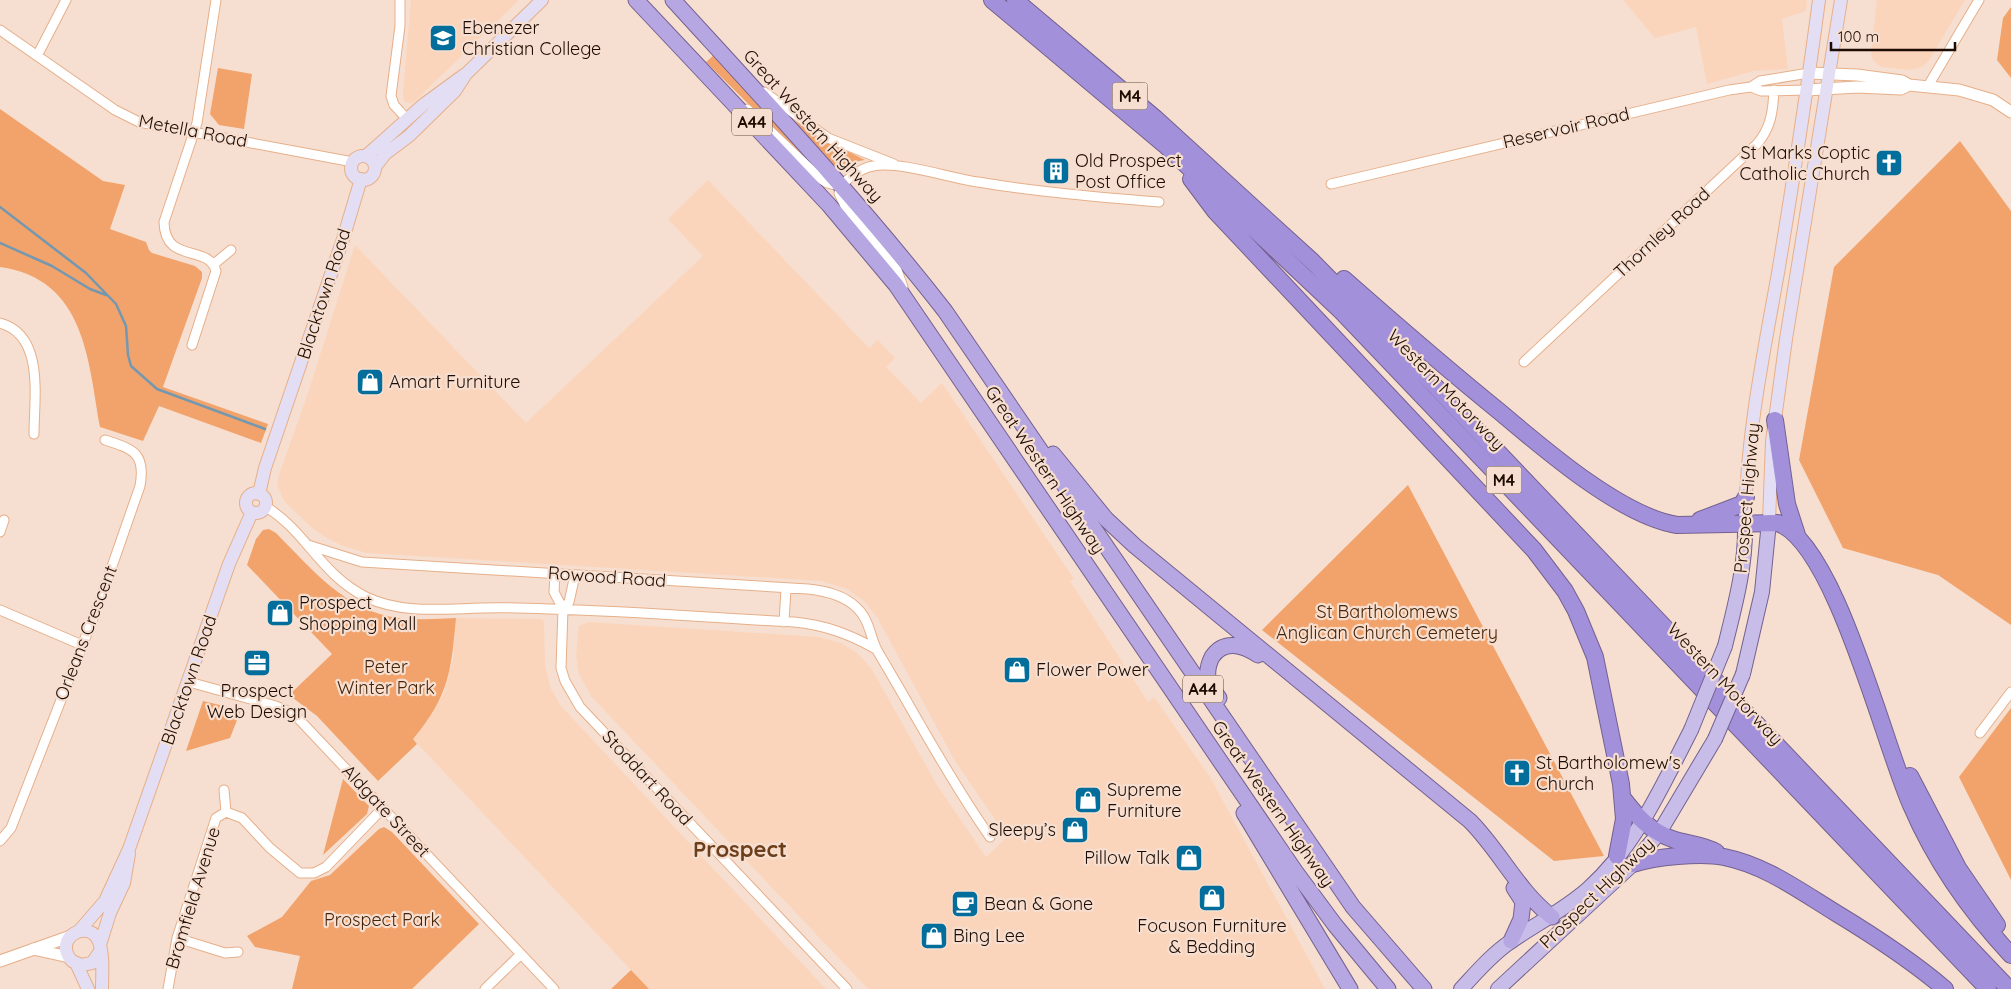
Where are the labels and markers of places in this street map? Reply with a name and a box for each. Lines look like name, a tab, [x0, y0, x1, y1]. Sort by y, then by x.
place label: Ebenezer Christian College	[462, 16, 601, 60]
school or university icon: Ebenezer Christian College	[428, 23, 458, 53]
place label: St Marks Coptic Catholic Church	[1740, 141, 1870, 185]
church icon: St Marks Coptic Catholic Church	[1874, 148, 1904, 178]
place label: Old Prospect Post Office	[1075, 149, 1182, 193]
building icon: Old Prospect Post Office	[1041, 156, 1071, 186]
shop icon: Amart Furniture	[355, 367, 385, 397]
place label: Amart Furniture	[389, 370, 520, 393]
place label: Prospect Shopping Mall	[299, 591, 417, 635]
shop icon: Prospect Shopping Mall	[265, 598, 295, 628]
office icon: Prospect Web Design	[242, 648, 272, 678]
shop icon: Flower Power	[1002, 655, 1032, 685]
place label: Flower Power	[1036, 658, 1149, 681]
place label: Prospect Web Design	[207, 679, 307, 723]
place label: St Bartholomew's Church	[1536, 751, 1681, 795]
church icon: St Bartholomew's Church	[1502, 758, 1532, 788]
place label: Supreme Furniture	[1107, 778, 1182, 822]
shop icon: Supreme Furniture	[1073, 785, 1103, 815]
shop icon: Sleepy’s	[1060, 815, 1090, 845]
place label: Sleepy’s	[989, 818, 1056, 841]
shop icon: Pillow Talk	[1174, 843, 1204, 873]
place label: Pillow Talk	[1084, 846, 1170, 869]
shop icon: Focuson Furniture & Bedding	[1197, 883, 1227, 913]
cafe icon: Bean & Gone	[950, 889, 980, 919]
place label: Bean & Gone	[984, 892, 1093, 915]
place label: Focuson Furniture & Bedding	[1137, 914, 1287, 958]
shop icon: Bing Lee	[919, 921, 949, 951]
place label: Bing Lee	[953, 924, 1025, 947]

